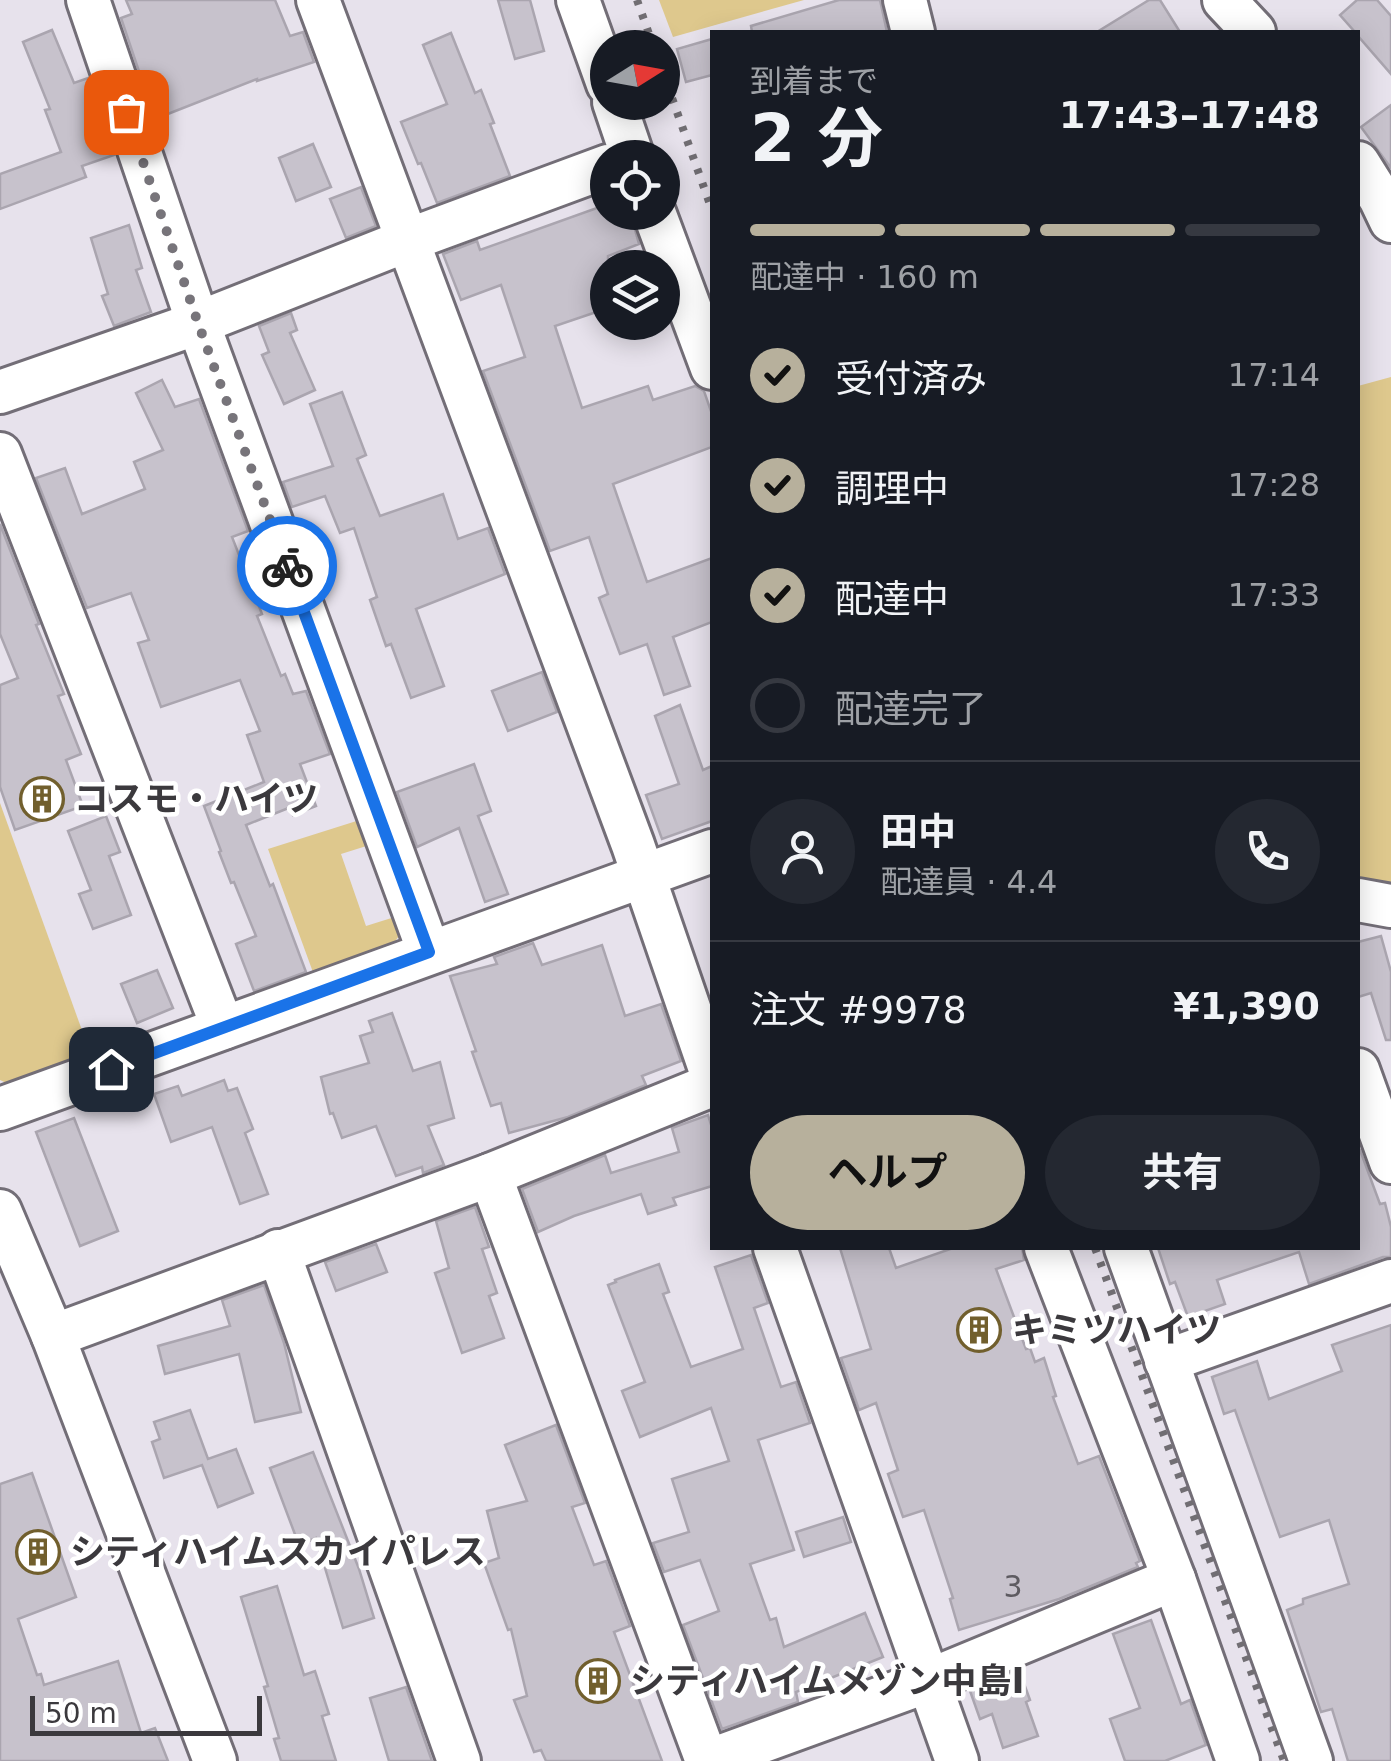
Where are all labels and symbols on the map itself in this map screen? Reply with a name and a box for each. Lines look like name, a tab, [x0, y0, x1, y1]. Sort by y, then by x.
north arrow	[590, 30, 680, 120]
pin	[84, 70, 169, 155]
courier	[237, 516, 337, 616]
building icon: コスモ・ハイツ	[19, 776, 65, 822]
place label: コスモ・ハイツ	[74, 779, 318, 819]
pin	[69, 1027, 154, 1112]
building icon: キミツハイツ	[956, 1307, 1002, 1353]
place label: キミツハイツ	[1012, 1310, 1221, 1350]
building icon: シティハイムスカイパレス	[15, 1529, 61, 1575]
place label: シティハイムスカイパレス	[70, 1532, 486, 1572]
house number: 3	[1003, 1569, 1023, 1604]
building icon: シティハイムメゾン中島I	[575, 1658, 621, 1704]
place label: シティハイムメゾン中島I	[630, 1661, 1025, 1701]
scale bar	[30, 1691, 262, 1736]

